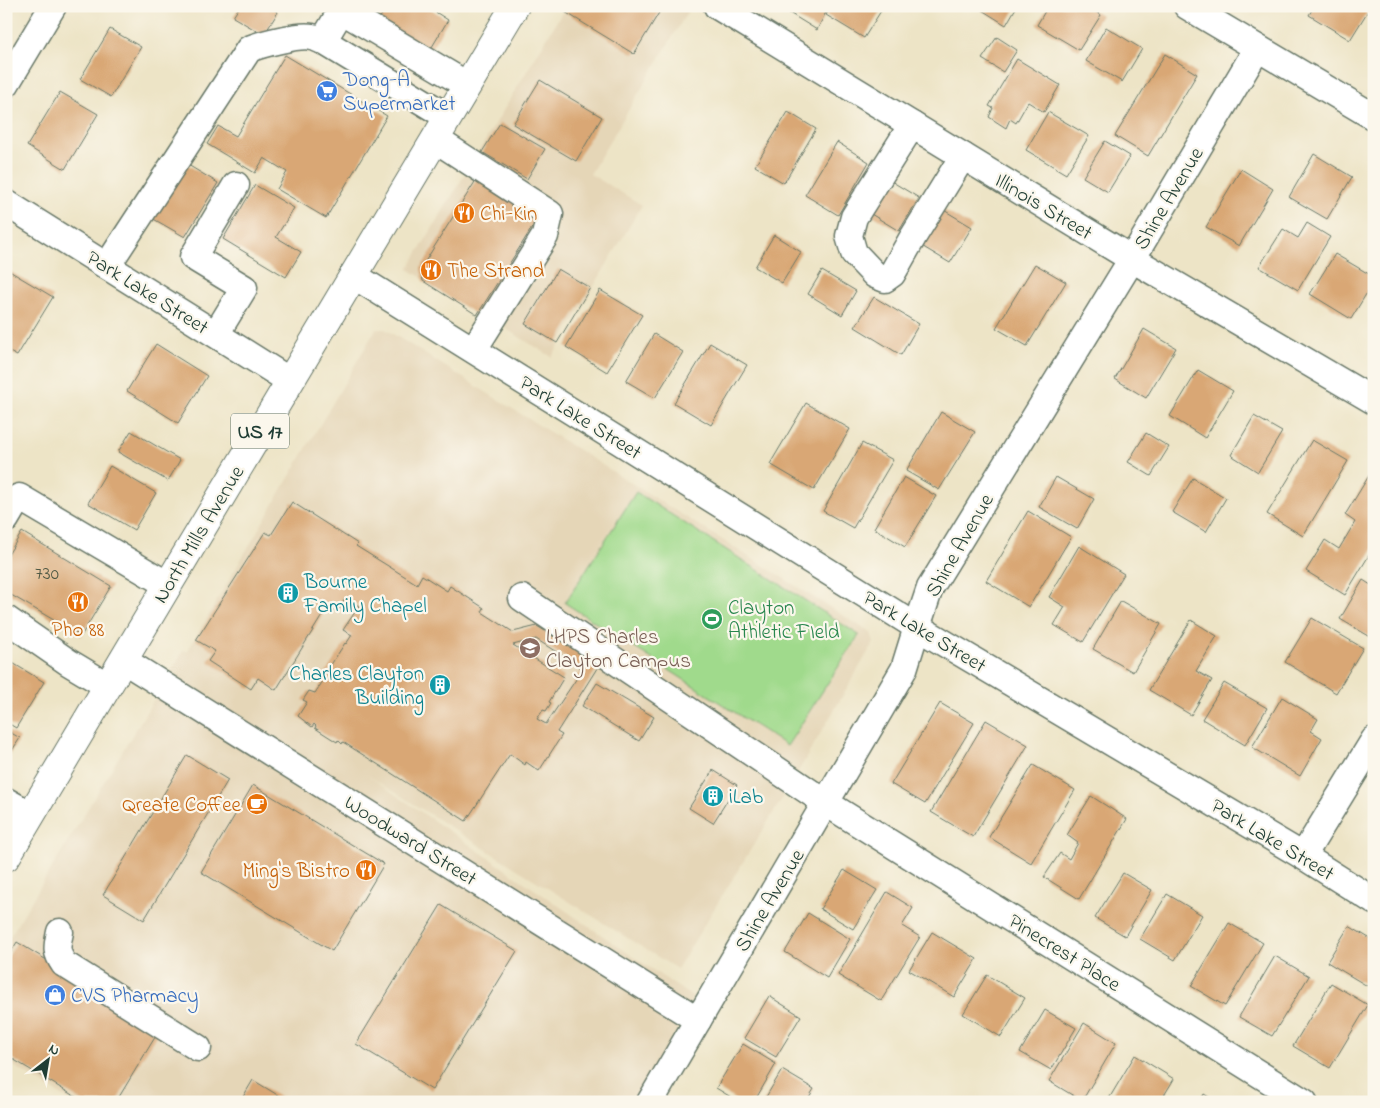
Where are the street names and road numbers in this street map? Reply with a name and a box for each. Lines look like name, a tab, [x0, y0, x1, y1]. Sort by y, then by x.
street label: Shine Avenue	[1127, 141, 1212, 256]
street label: Illinois Street	[988, 167, 1098, 249]
street label: Park Lake Street	[80, 244, 214, 343]
street label: Park Lake Street	[513, 369, 647, 468]
road number: US 17	[231, 414, 289, 448]
street label: North Mills Avenue	[147, 460, 253, 610]
street label: Shine Avenue	[919, 488, 1003, 603]
street label: Park Lake Street	[857, 584, 991, 681]
street label: Woodward Street	[338, 789, 482, 895]
street label: Park Lake Street	[1205, 792, 1339, 889]
street label: Shine Avenue	[728, 843, 813, 958]
street label: Pinecrest Place	[1002, 907, 1126, 1000]

